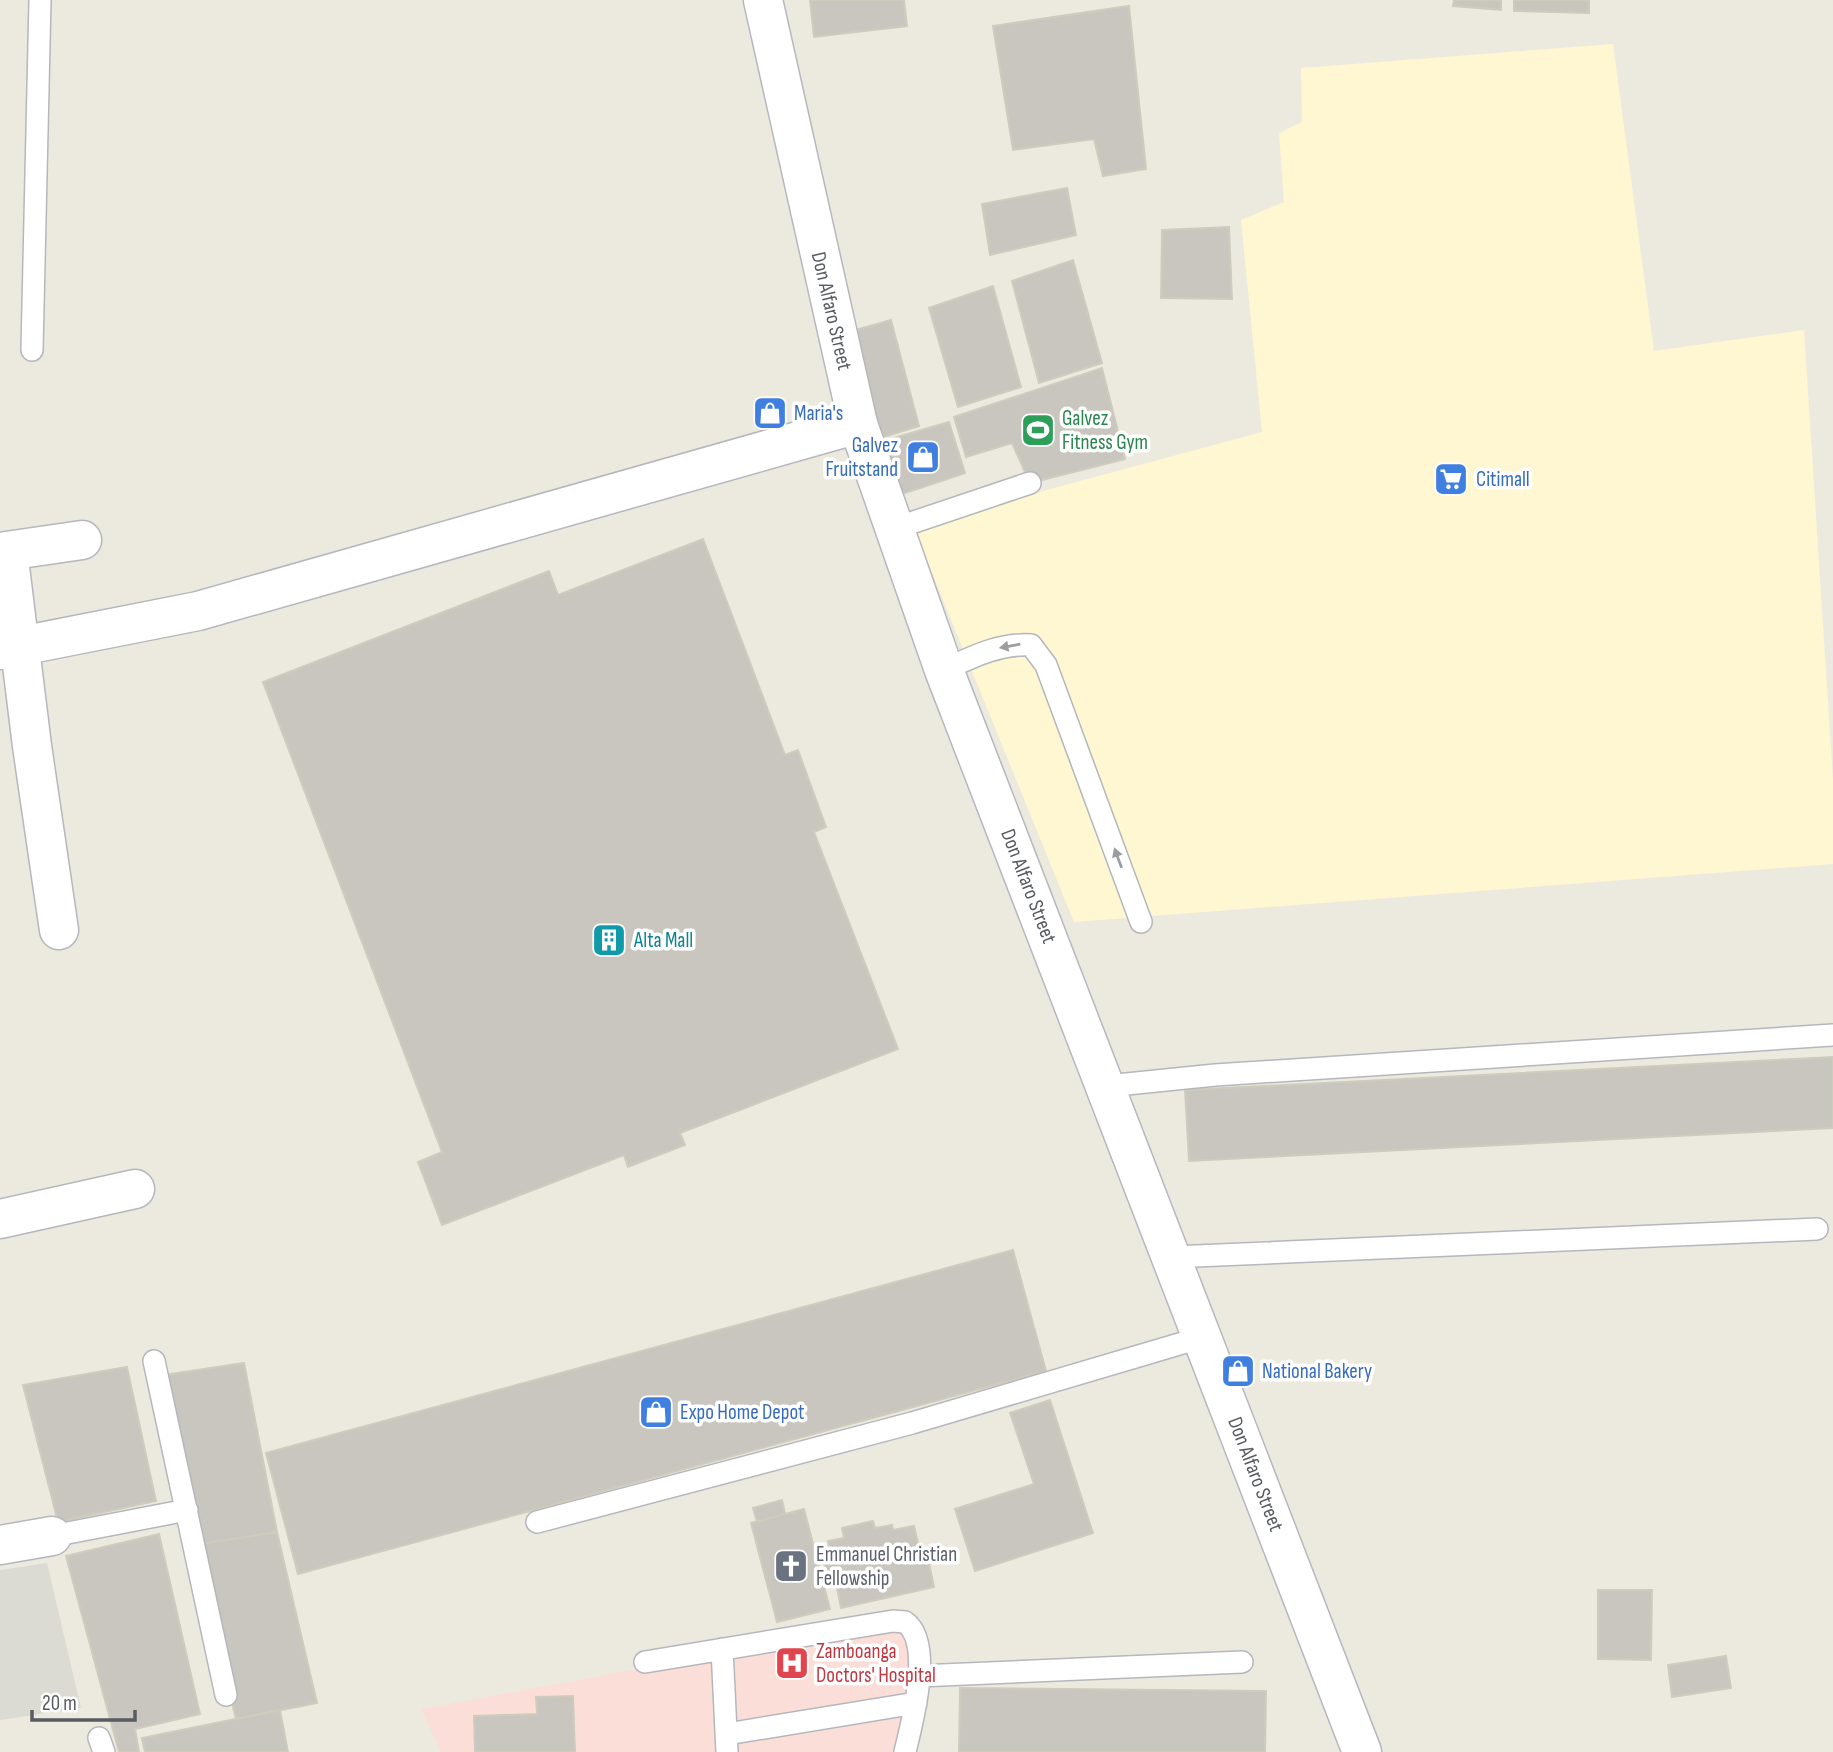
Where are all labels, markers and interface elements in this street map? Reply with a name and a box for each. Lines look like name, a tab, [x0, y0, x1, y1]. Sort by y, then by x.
street label: Don Alfaro Street	[806, 250, 857, 373]
shop icon: Maria's	[751, 394, 789, 432]
place label: Maria's	[794, 401, 843, 426]
place label: Galvez Fitness Gym	[1062, 406, 1148, 455]
sports icon: Galvez Fitness Gym	[1019, 411, 1057, 449]
place label: Galvez Fruitstand	[825, 433, 898, 482]
shop icon: Galvez Fruitstand	[904, 438, 942, 476]
supermarket icon: Citimall	[1432, 460, 1470, 498]
place label: Citimall	[1476, 467, 1530, 492]
one-way arrow	[999, 641, 1021, 652]
street label: Don Alfaro Street	[995, 825, 1062, 947]
one-way arrow	[1112, 847, 1123, 868]
building icon: Alta Mall	[590, 921, 628, 959]
place label: Alta Mall	[633, 928, 693, 953]
shop icon: National Bakery	[1219, 1352, 1257, 1390]
place label: National Bakery	[1262, 1359, 1372, 1384]
shop icon: Expo Home Depot	[637, 1393, 675, 1431]
place label: Expo Home Depot	[680, 1400, 805, 1425]
street label: Don Alfaro Street	[1222, 1413, 1289, 1535]
place label: Emmanuel Christian Fellowship	[816, 1542, 957, 1591]
church icon: Emmanuel Christian Fellowship	[772, 1547, 810, 1585]
place label: Zamboanga Doctors' Hospital	[816, 1639, 936, 1688]
hospital icon: Zamboanga Doctors' Hospital	[773, 1644, 811, 1682]
scale bar	[32, 1678, 135, 1722]
text: 20 m	[42, 1691, 77, 1716]

